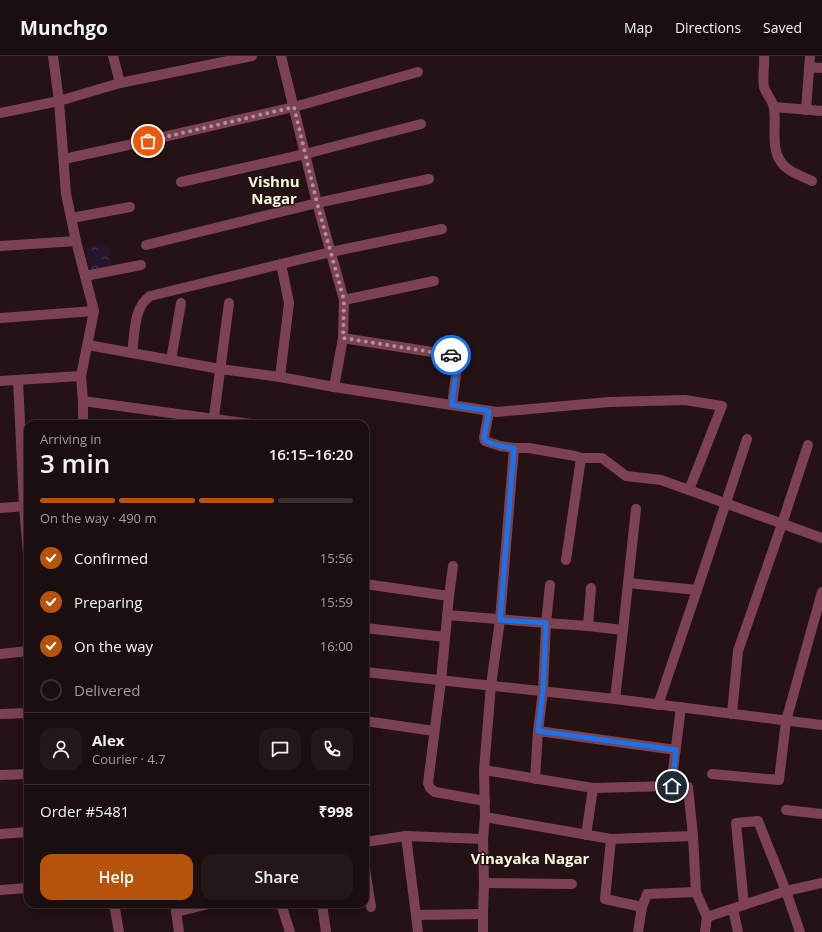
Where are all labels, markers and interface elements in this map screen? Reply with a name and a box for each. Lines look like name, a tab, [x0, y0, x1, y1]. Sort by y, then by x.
text: Munchgo	[20, 15, 108, 41]
text: Map	[624, 18, 653, 37]
text: Directions	[675, 18, 741, 37]
text: Saved	[763, 18, 802, 37]
pin	[131, 124, 165, 158]
icon: bag	[137, 130, 159, 152]
district label: Vishnu Nagar	[248, 171, 300, 208]
courier	[431, 335, 471, 375]
icon: car	[440, 344, 462, 366]
text: Arriving in	[40, 430, 102, 448]
text: 16:15–16:20	[269, 444, 353, 464]
text: 3 min	[40, 445, 110, 481]
text: On the way · 490 m	[40, 509, 156, 527]
icon: check	[40, 547, 62, 569]
text: Confirmed	[74, 548, 148, 568]
text: 15:56	[320, 549, 353, 567]
icon: check	[40, 591, 62, 613]
text: Preparing	[74, 592, 142, 612]
text: 15:59	[320, 593, 353, 611]
icon: check	[40, 635, 62, 657]
text: On the way	[74, 636, 153, 656]
text: 16:00	[320, 637, 353, 655]
text: Delivered	[74, 680, 141, 700]
button: person	[40, 728, 82, 770]
button: chat	[259, 728, 301, 770]
button: phone	[311, 728, 353, 770]
text: Alex	[92, 730, 124, 750]
text: Courier · 4.7	[92, 750, 166, 768]
pin	[655, 769, 689, 803]
icon: home	[661, 775, 683, 797]
text: Order #5481	[40, 801, 129, 821]
text: ₹998	[319, 801, 353, 821]
district label: Vinayaka Nagar	[471, 848, 590, 868]
button: Help	[40, 854, 193, 900]
button: Share	[201, 854, 353, 900]

